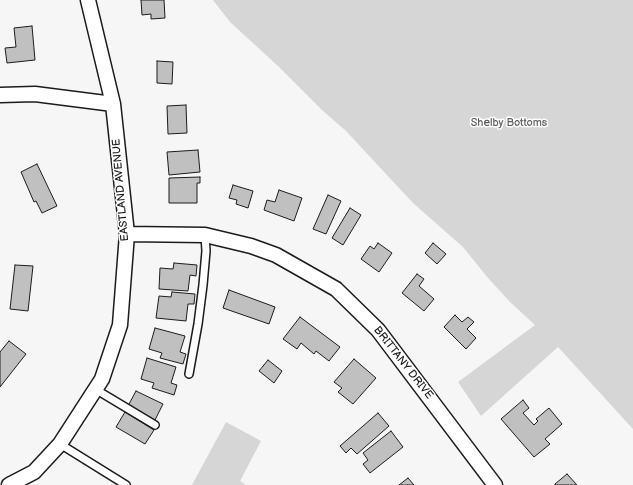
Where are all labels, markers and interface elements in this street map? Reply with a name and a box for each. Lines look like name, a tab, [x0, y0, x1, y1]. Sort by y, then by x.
park label: Shelby Bottoms	[471, 116, 547, 130]
street label: EASTLAND AVENUE	[110, 138, 132, 242]
street label: BRITTANY DRIVE	[371, 324, 435, 402]

